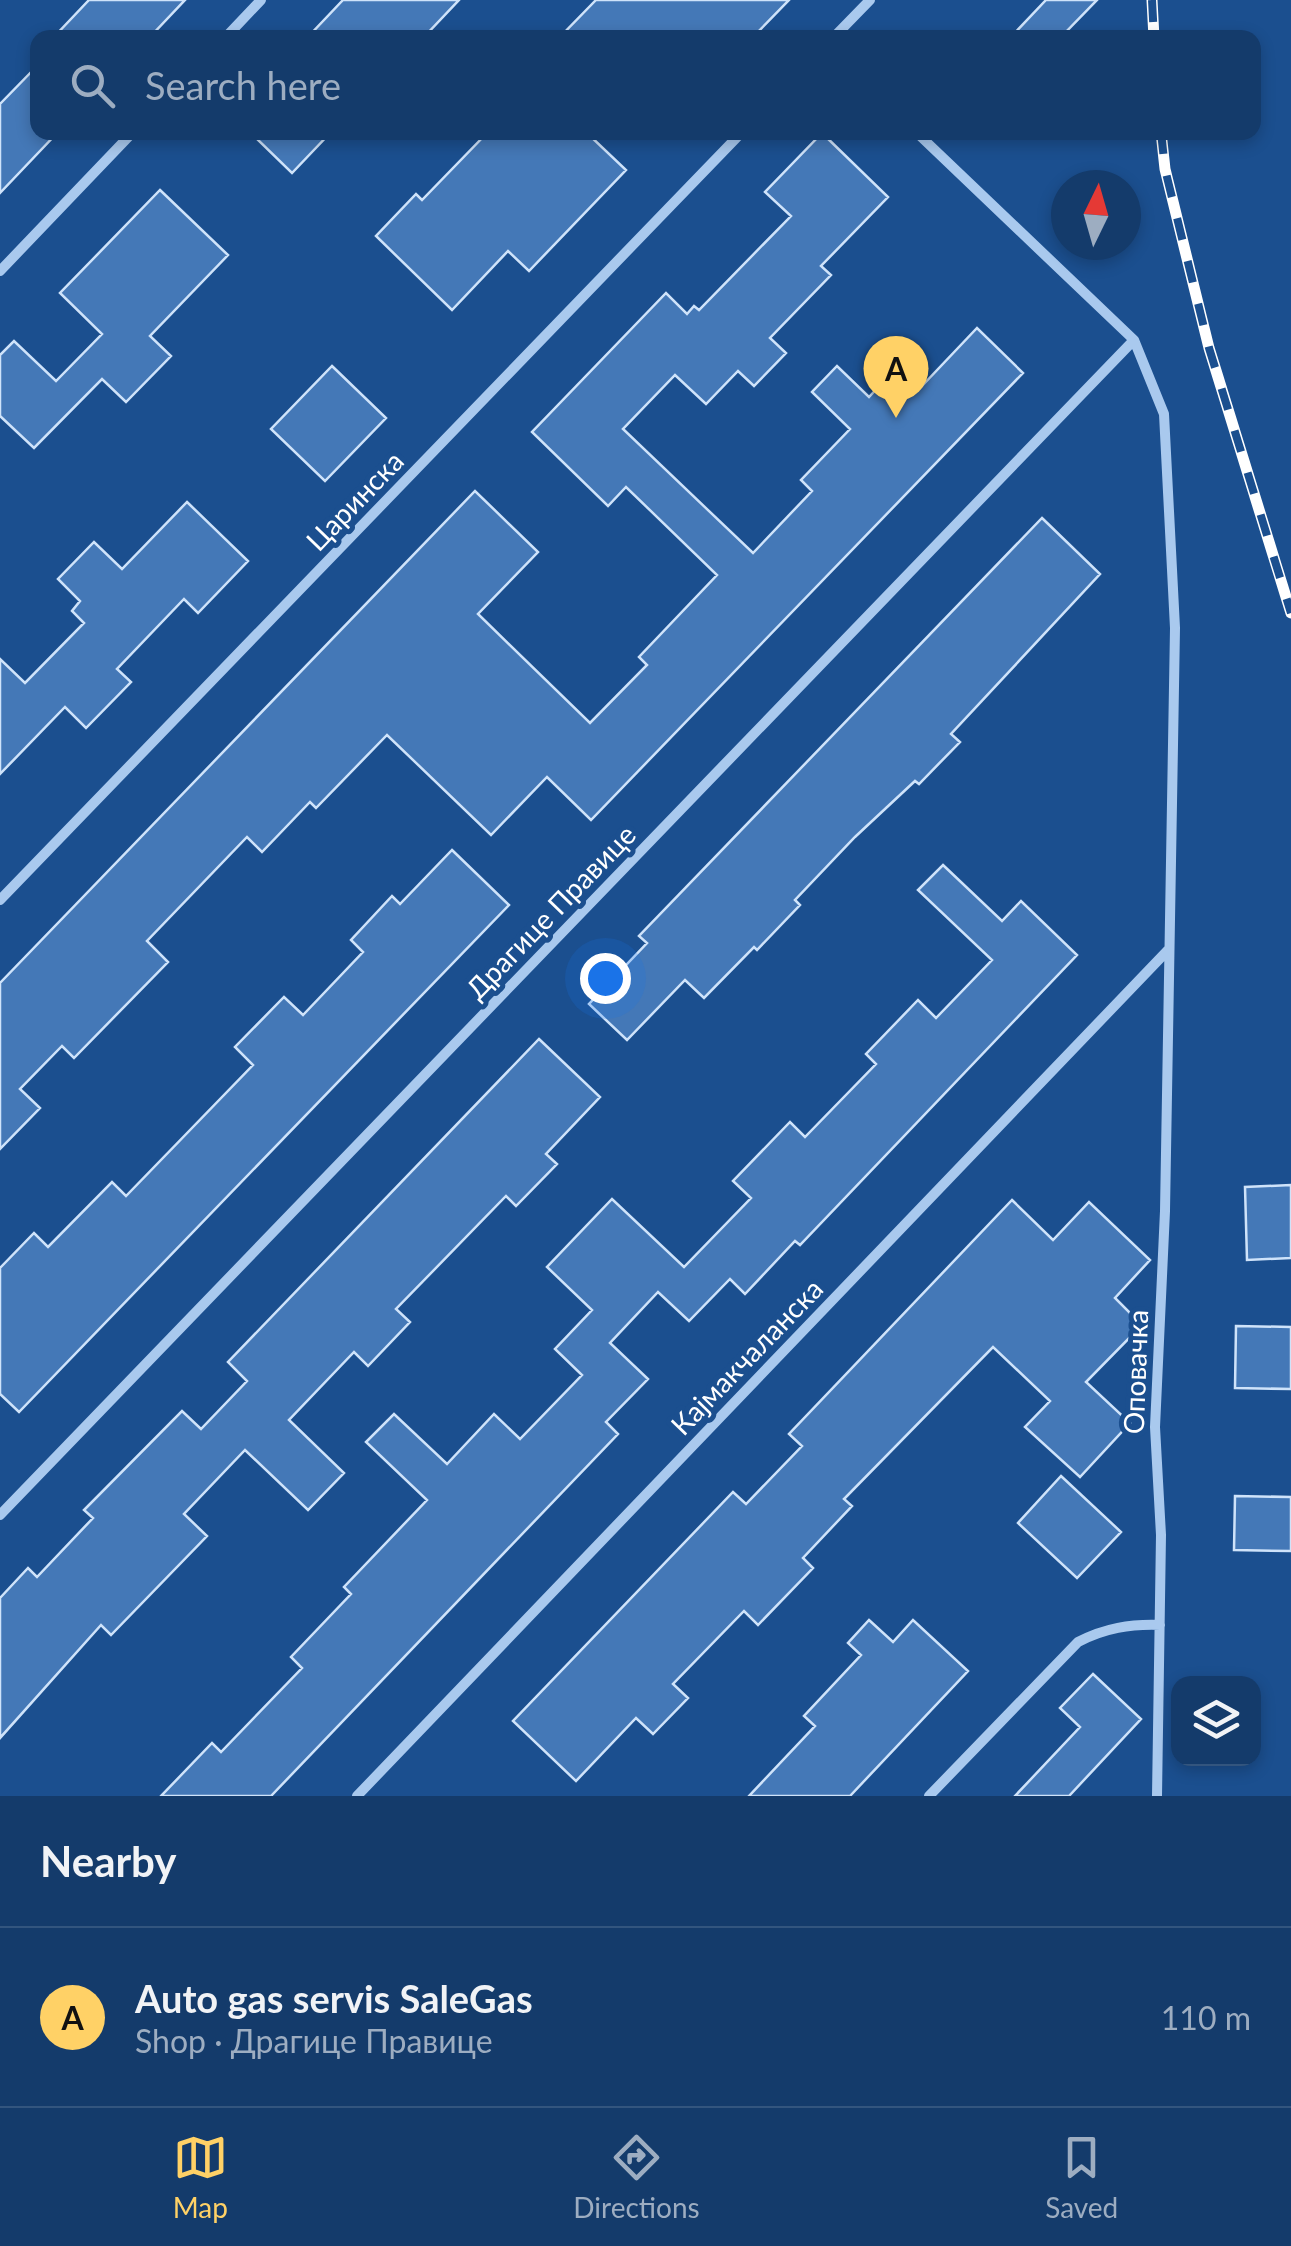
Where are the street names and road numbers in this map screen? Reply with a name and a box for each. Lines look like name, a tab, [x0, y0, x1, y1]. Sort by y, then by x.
street label: Царинска	[299, 444, 410, 557]
street label: Драгице Правице	[458, 817, 642, 1006]
street label: Кајмакчаланска	[663, 1271, 829, 1441]
street label: Оповачка	[1116, 1309, 1154, 1435]

